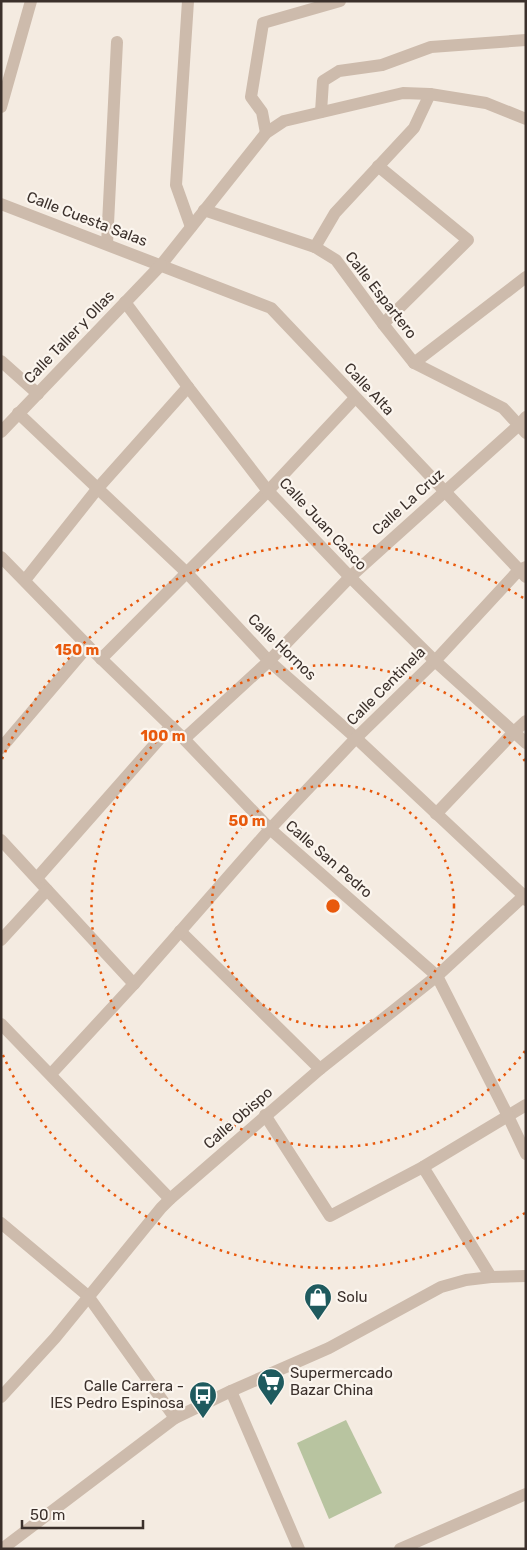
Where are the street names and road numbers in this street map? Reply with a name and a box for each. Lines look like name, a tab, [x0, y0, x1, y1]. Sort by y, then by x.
street label: Calle Cuesta Salas	[24, 188, 150, 250]
street label: Calle Espartero	[341, 248, 421, 342]
street label: Calle Taller y Ollas	[20, 287, 118, 387]
street label: Calle Alta	[340, 359, 398, 419]
street label: Calle La Cruz	[368, 465, 448, 539]
street label: Calle Juan Casco	[276, 474, 370, 574]
street label: Calle Hornos	[244, 610, 320, 684]
street label: Calle Centinela	[343, 643, 429, 729]
street label: Calle San Pedro	[282, 816, 376, 902]
street label: Calle Obispo	[200, 1083, 276, 1153]

